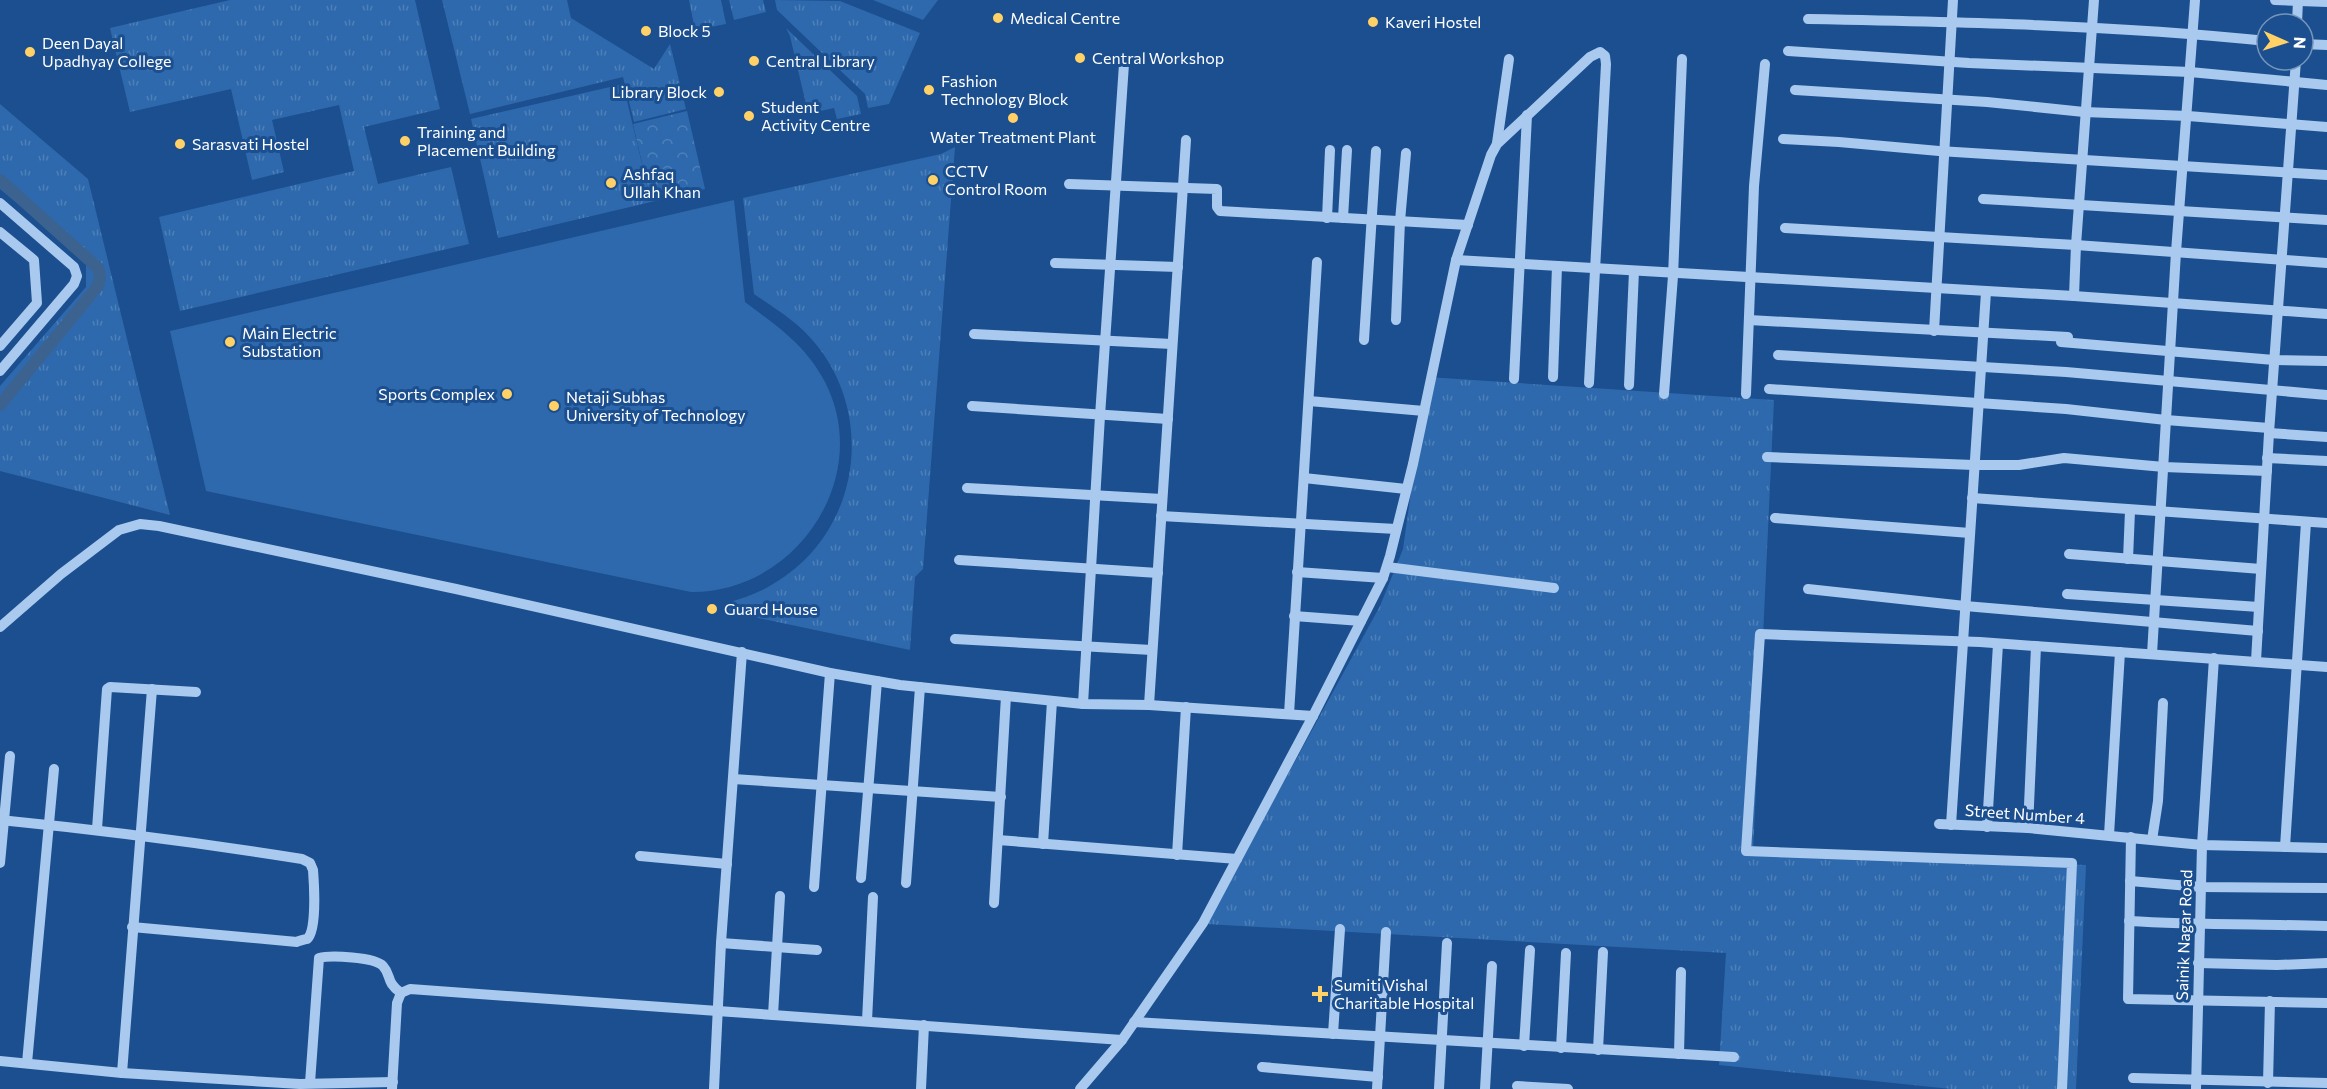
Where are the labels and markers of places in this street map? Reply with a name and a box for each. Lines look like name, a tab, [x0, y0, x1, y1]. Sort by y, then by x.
place label: Medical Centre	[1010, 8, 1120, 27]
marker: Medical Centre	[991, 11, 1005, 25]
place label: Kaveri Hostel	[1385, 12, 1481, 31]
marker: Kaveri Hostel	[1366, 15, 1380, 29]
place label: Block 5	[658, 21, 711, 40]
marker: Block 5	[639, 24, 653, 38]
place label: Deen Dayal Upadhyay College	[42, 33, 171, 70]
marker: Deen Dayal Upadhyay College	[23, 45, 37, 59]
place label: Central Workshop	[1092, 48, 1224, 67]
place label: Central Library	[766, 51, 875, 70]
marker: Central Workshop	[1073, 51, 1087, 65]
marker: Central Library	[747, 54, 761, 68]
place label: Fashion Technology Block	[941, 71, 1069, 108]
place label: Library Block	[611, 82, 707, 101]
marker: Fashion Technology Block	[922, 83, 936, 97]
marker: Library Block	[712, 85, 726, 99]
place label: Student Activity Centre	[761, 97, 870, 134]
marker: Student Activity Centre	[742, 109, 756, 123]
marker: Water Treatment Plant	[1006, 111, 1020, 125]
place label: Training and Placement Building	[417, 122, 556, 159]
place label: Water Treatment Plant	[930, 127, 1096, 146]
place label: Sarasvati Hostel	[192, 134, 309, 153]
marker: Training and Placement Building	[398, 134, 412, 148]
marker: Sarasvati Hostel	[173, 137, 187, 151]
place label: CCTV Control Room	[945, 161, 1047, 198]
place label: Ashfaq Ullah Khan	[623, 164, 701, 201]
marker: CCTV Control Room	[926, 173, 940, 187]
marker: Ashfaq Ullah Khan	[604, 176, 618, 190]
place label: Main Electric Substation	[242, 323, 337, 360]
marker: Main Electric Substation	[223, 335, 237, 349]
place label: Sports Complex	[378, 384, 495, 403]
marker: Sports Complex	[500, 387, 514, 401]
place label: Netaji Subhas University of Technology	[566, 387, 745, 424]
marker: Netaji Subhas University of Technology	[547, 399, 561, 413]
place label: Guard House	[724, 599, 818, 618]
marker: Guard House	[705, 602, 719, 616]
place label: Sumiti Vishal Charitable Hospital	[1334, 975, 1474, 1012]
marker: Sumiti Vishal Charitable Hospital	[1311, 985, 1329, 1003]

